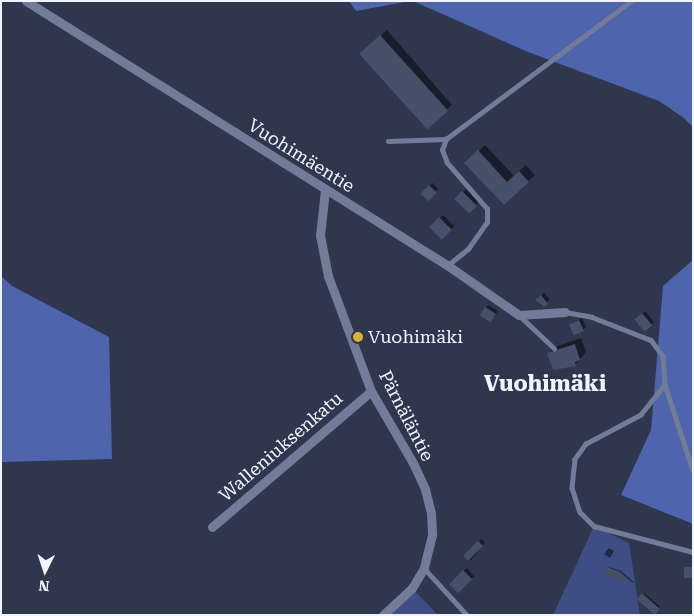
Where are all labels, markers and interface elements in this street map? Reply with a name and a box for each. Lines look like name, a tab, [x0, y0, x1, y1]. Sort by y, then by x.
street label: Vuohimäentie	[244, 115, 358, 197]
place label: Vuohimäki	[368, 326, 463, 348]
marker: Vuohimäki	[352, 331, 364, 343]
street label: Pärnäläntie	[374, 367, 438, 465]
district label: Vuohimäki	[484, 371, 606, 397]
street label: Walleniuksenkatu	[215, 388, 347, 506]
north arrow	[20, 546, 70, 596]
text: N	[38, 578, 50, 594]

